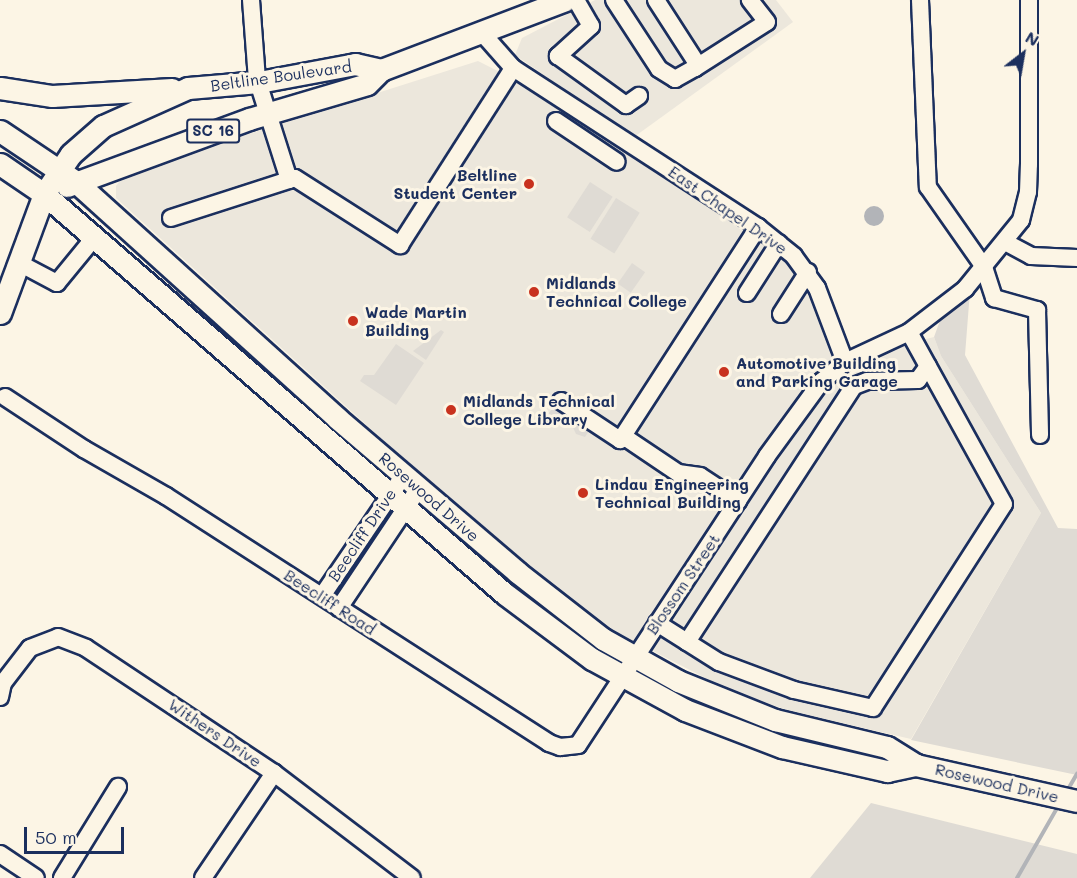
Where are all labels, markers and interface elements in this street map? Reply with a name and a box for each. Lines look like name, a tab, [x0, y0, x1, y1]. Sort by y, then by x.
north arrow	[993, 24, 1053, 84]
text: N	[1022, 26, 1043, 50]
street label: Beltline Boulevard	[209, 57, 353, 95]
road number: SC 16	[186, 119, 240, 143]
street label: East Chapel Drive	[665, 162, 791, 258]
place label: Beltline Student Center	[393, 165, 517, 203]
marker: Beltline Student Center	[522, 177, 536, 191]
place label: Midlands Technical College	[546, 273, 687, 311]
marker: Midlands Technical College	[527, 285, 541, 299]
place label: Wade Martin Building	[365, 302, 467, 340]
marker: Wade Martin Building	[346, 314, 360, 328]
place label: Automotive Building and Parking Garage	[736, 353, 898, 391]
marker: Automotive Building and Parking Garage	[717, 365, 731, 379]
place label: Midlands Technical College Library	[463, 391, 615, 429]
marker: Midlands Technical College Library	[444, 403, 458, 417]
street label: Rosewood Drive	[375, 448, 483, 546]
place label: Lindau Engineering Technical Building	[595, 474, 749, 512]
street label: Beecliff Drive	[324, 485, 400, 585]
marker: Lindau Engineering Technical Building	[576, 486, 590, 500]
street label: Blossom Street	[642, 530, 724, 638]
street label: Beecliff Road	[281, 565, 379, 639]
street label: Withers Drive	[165, 695, 265, 771]
street label: Rosewood Drive	[933, 759, 1061, 807]
scale bar	[27, 815, 128, 853]
text: 50 m	[35, 825, 77, 849]

